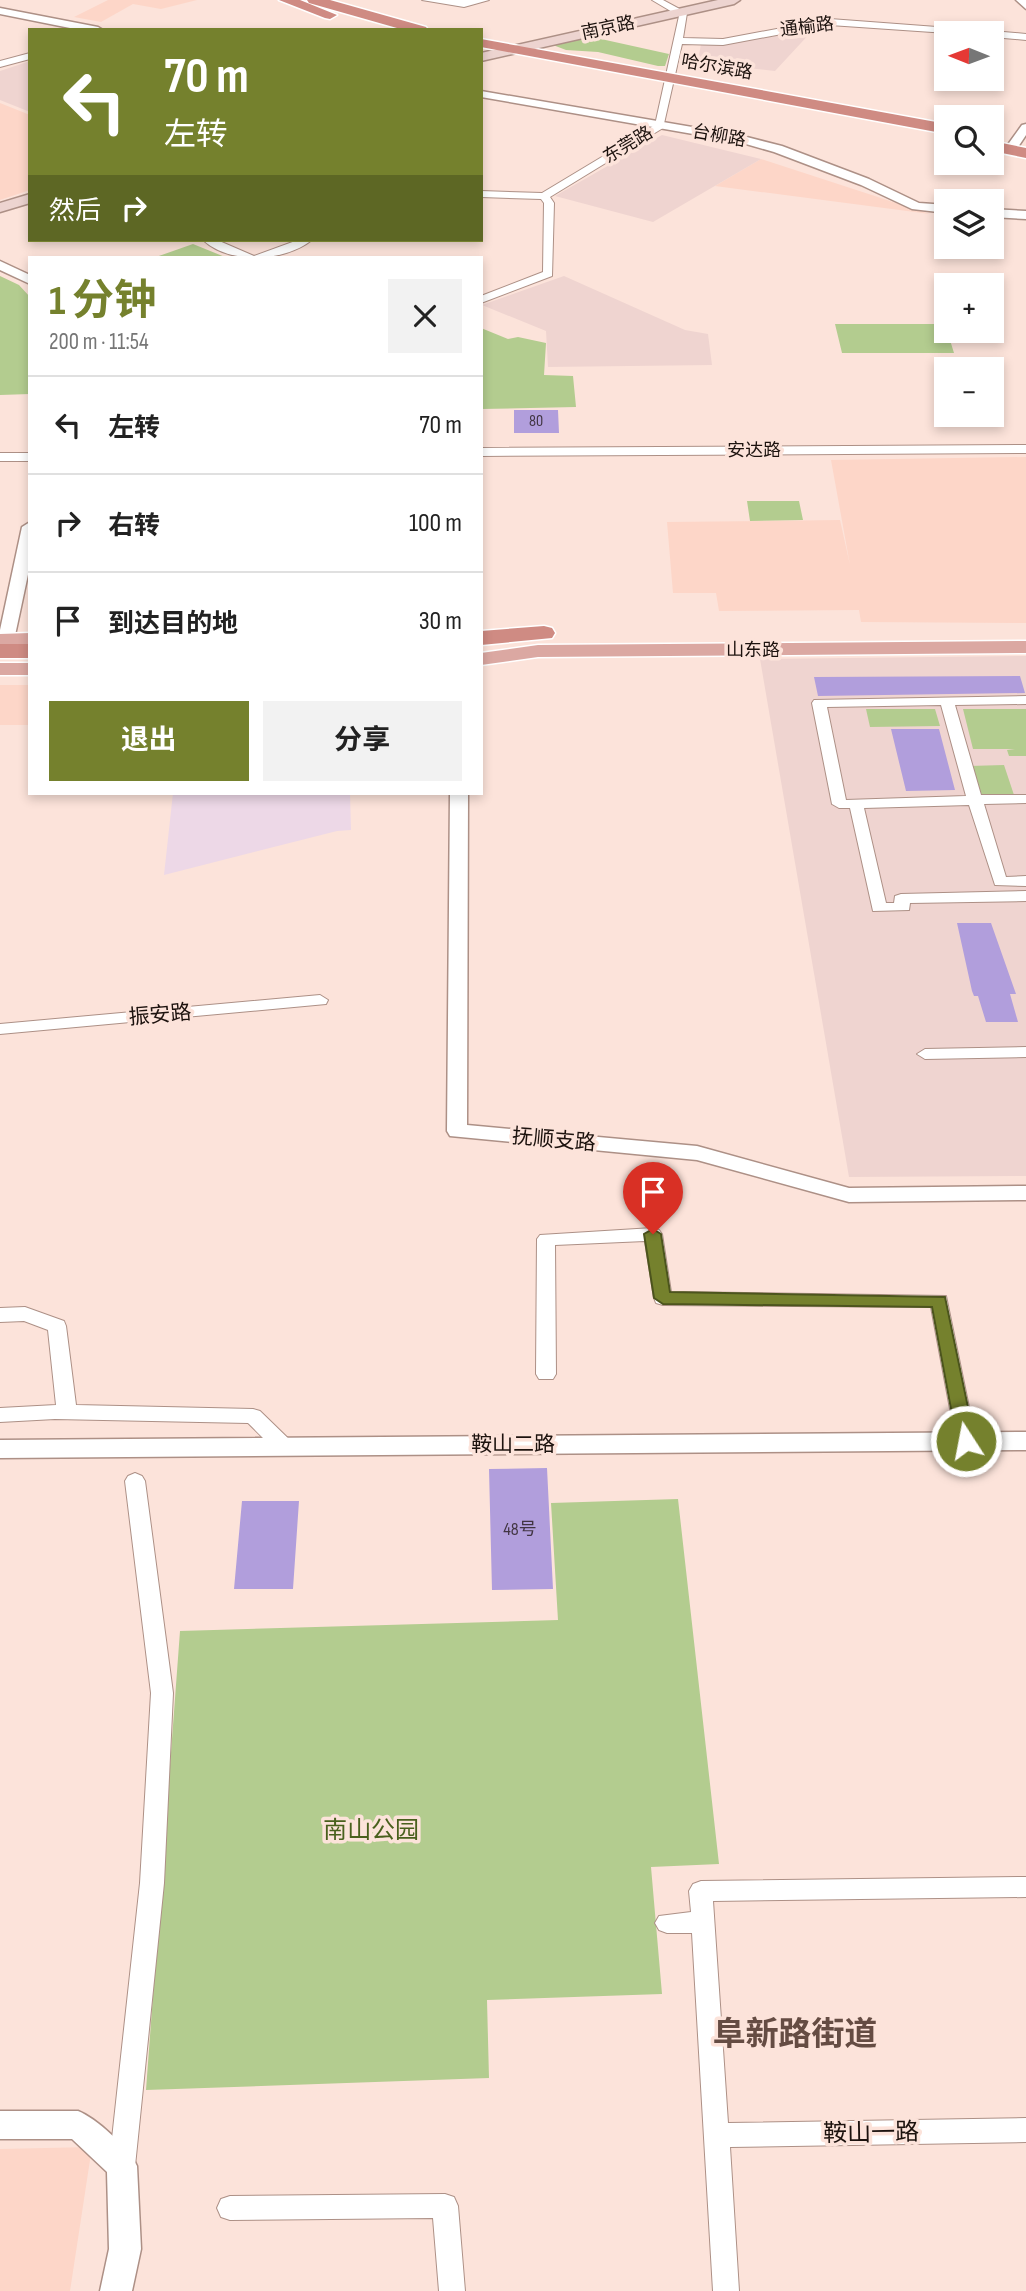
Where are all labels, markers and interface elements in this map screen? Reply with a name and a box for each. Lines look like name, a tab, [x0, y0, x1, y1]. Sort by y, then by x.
street label: 南京路	[579, 12, 637, 44]
street label: 通榆路	[779, 13, 835, 41]
north arrow	[934, 21, 1004, 91]
map controls	[934, 21, 1004, 427]
text: 70 m	[164, 48, 249, 107]
street label: 哈尔滨路	[680, 50, 754, 84]
icon: left	[49, 56, 140, 147]
button: search	[934, 105, 1004, 175]
text: 左转	[164, 116, 228, 155]
street label: 台柳路	[691, 121, 747, 151]
street label: 东莞路	[599, 122, 657, 168]
icon: right	[115, 189, 153, 227]
button: layers	[934, 189, 1004, 259]
text: 然后	[49, 196, 101, 227]
button: +	[934, 273, 1004, 343]
text: 1 分钟	[49, 276, 156, 327]
button: close	[388, 279, 462, 353]
text: 200 m · 11:54	[49, 328, 149, 356]
button: −	[934, 357, 1004, 427]
icon: left	[49, 406, 87, 444]
text: 70 m	[419, 410, 462, 441]
house number: 80	[529, 412, 543, 431]
text: 左转	[108, 413, 160, 444]
street label: 安达路	[727, 440, 781, 461]
icon: right	[49, 504, 87, 542]
text: 100 m	[409, 508, 462, 539]
text: 右转	[108, 511, 160, 542]
icon: arrive	[49, 602, 87, 640]
text: 30 m	[419, 606, 462, 637]
text: 到达目的地	[108, 609, 238, 640]
street label: 山东路	[726, 640, 780, 661]
button: 退出	[49, 701, 249, 781]
button: 分享	[263, 701, 462, 781]
street label: 振安路	[128, 1000, 192, 1030]
street label: 抚顺支路	[511, 1124, 597, 1156]
pin	[623, 1162, 683, 1234]
icon: arrive	[634, 1173, 672, 1211]
position arrow	[929, 1404, 1003, 1478]
street label: 鞍山二路	[471, 1432, 555, 1457]
house number: 48号	[503, 1519, 537, 1540]
park label: 南山公园	[323, 1816, 419, 1845]
district label: 阜新路街道	[713, 2015, 878, 2055]
street label: 鞍山一路	[823, 2118, 919, 2148]

